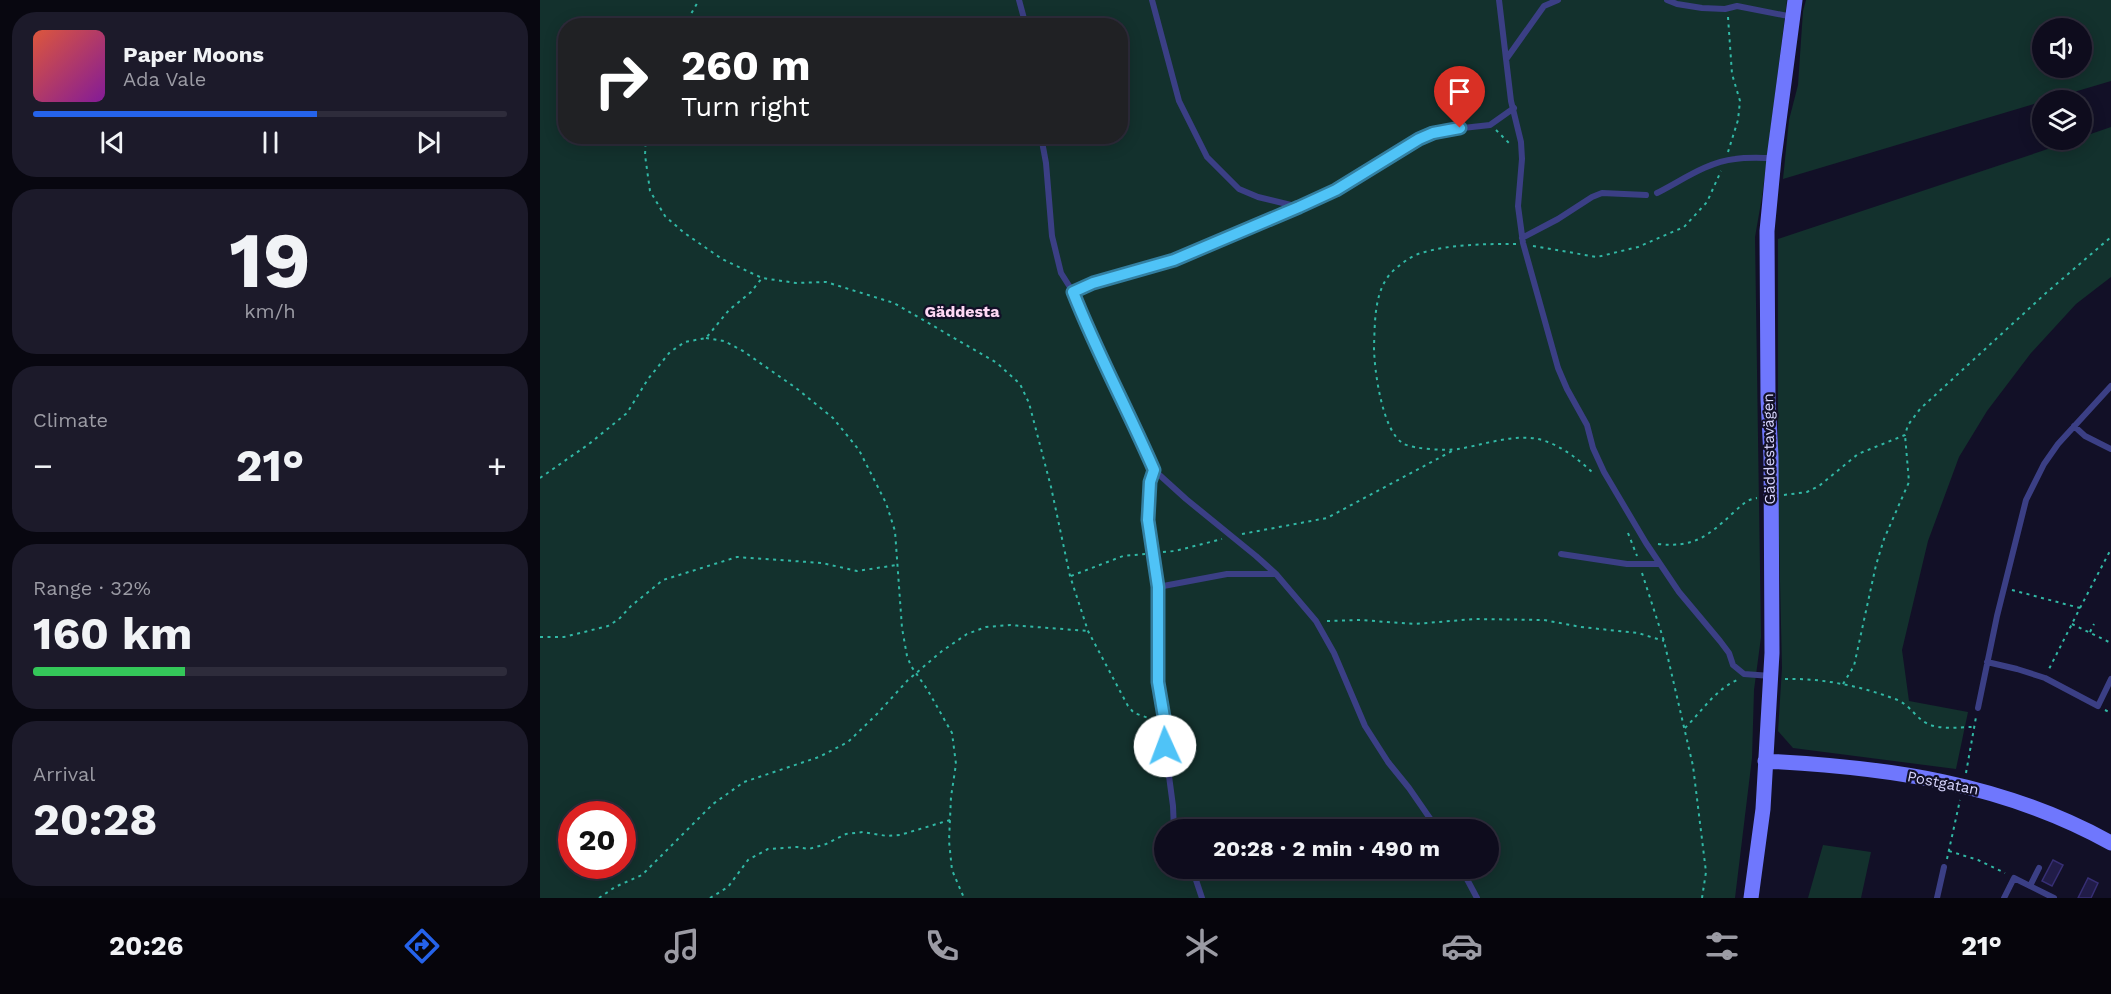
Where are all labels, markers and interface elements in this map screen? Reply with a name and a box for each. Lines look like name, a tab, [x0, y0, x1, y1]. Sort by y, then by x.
map controls	[2032, 18, 2092, 150]
button: sound	[2032, 18, 2092, 78]
text: 260 m	[681, 41, 811, 90]
text: Paper Moons	[123, 42, 264, 67]
icon: right	[582, 42, 660, 120]
pin	[1434, 66, 1485, 128]
text: Ada Vale	[123, 67, 206, 91]
icon: arrive	[1443, 75, 1476, 108]
button: layers	[2032, 90, 2092, 150]
text: Turn right	[681, 91, 810, 123]
icon: previous	[96, 126, 129, 159]
icon: pause	[254, 126, 287, 159]
icon: next	[412, 126, 445, 159]
text: 19	[229, 214, 311, 306]
text: km/h	[244, 299, 296, 323]
district label: Gäddesta	[924, 302, 1000, 321]
street label: Gäddestavägen	[1759, 393, 1779, 505]
text: Climate	[33, 408, 108, 432]
text: 21°	[236, 439, 304, 492]
text: −	[33, 446, 53, 485]
text: +	[487, 446, 507, 485]
text: Range · 32%	[33, 576, 151, 600]
text: 160 km	[33, 607, 192, 660]
position arrow	[1133, 714, 1197, 778]
text: Arrival	[33, 762, 95, 786]
street label: Postgatan	[1906, 767, 1980, 799]
text: 20:28	[33, 793, 157, 846]
speed limit sign: 20	[558, 801, 636, 879]
text: 20:28 · 2 min · 490 m	[1213, 836, 1440, 861]
icon: directions	[401, 925, 443, 967]
icon: music	[661, 925, 703, 967]
icon: phone	[921, 925, 963, 967]
icon: climate	[1181, 925, 1223, 967]
icon: car	[1441, 925, 1483, 967]
icon: filters	[1701, 925, 1743, 967]
text: 20:26	[109, 930, 183, 962]
text: 21°	[1961, 930, 2002, 962]

